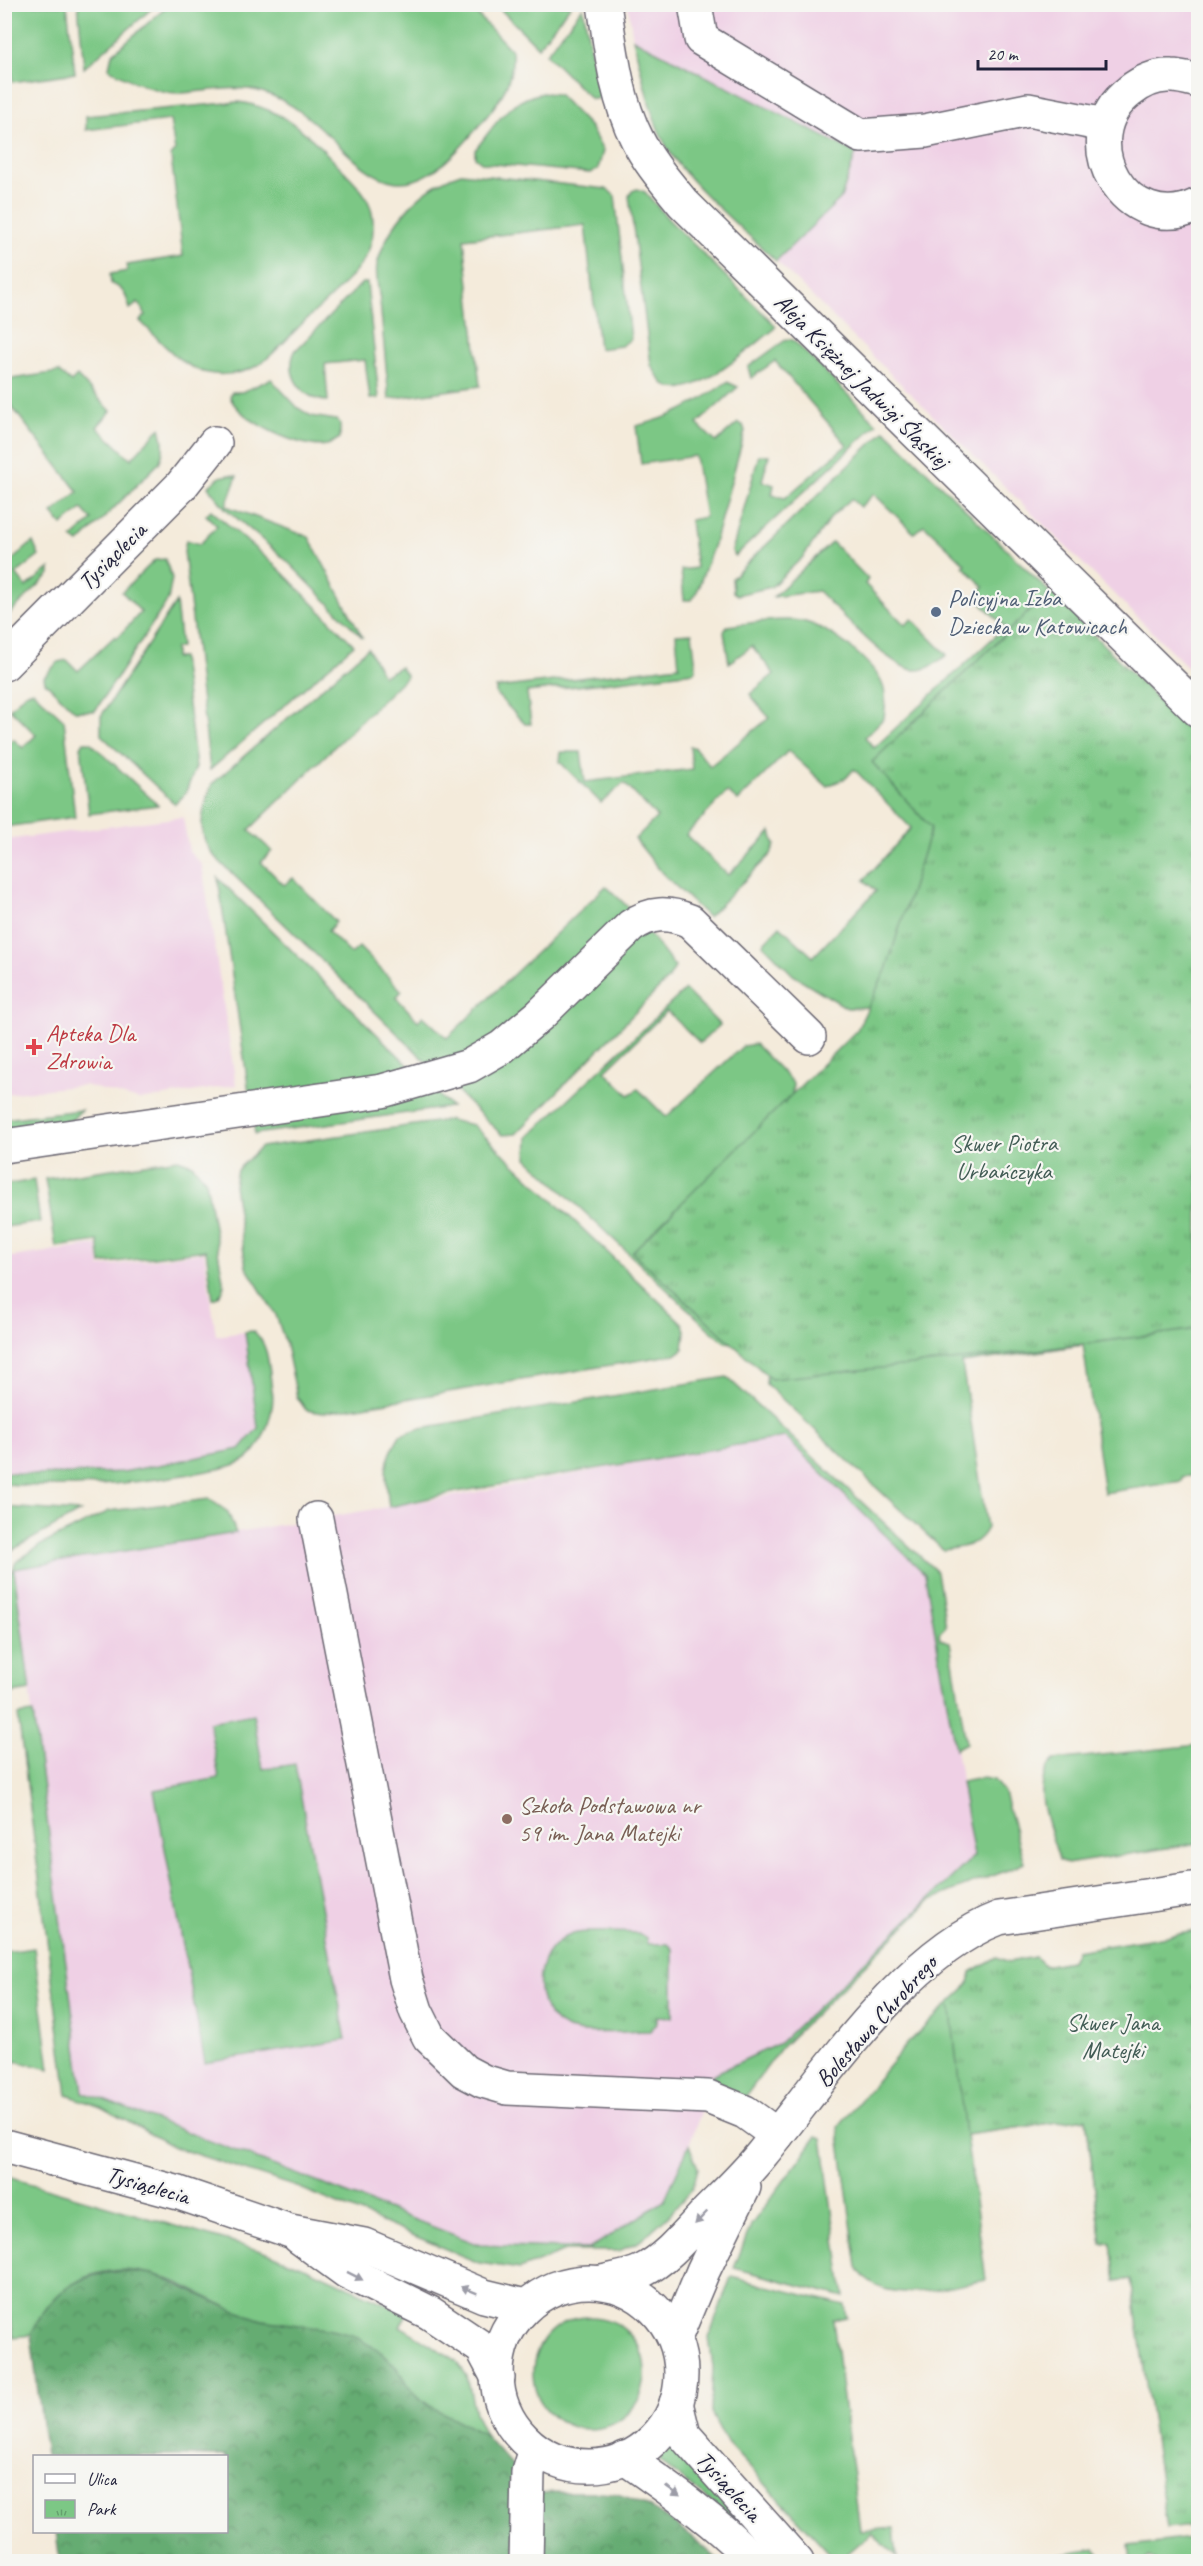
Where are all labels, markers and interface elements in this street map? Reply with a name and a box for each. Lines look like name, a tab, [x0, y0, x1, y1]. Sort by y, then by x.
scale bar	[978, 33, 1106, 71]
text: 20 m	[987, 43, 1020, 65]
street label: Aleja Księżnej Jadwigi Śląskiej	[768, 287, 958, 477]
street label: Tysiąclecia	[71, 514, 154, 597]
place label: Policyjna Izba Dziecka w Katowicach	[948, 583, 1128, 641]
marker: Policyjna Izba Dziecka w Katowicach	[929, 605, 943, 619]
place label: Apteka Dla Zdrowia	[46, 1018, 137, 1076]
marker: Apteka Dla Zdrowia	[27, 1040, 41, 1054]
park label: Skwer Piotra Urbańczyka	[951, 1128, 1059, 1186]
place label: Szkoła Podstawowa nr 59 im. Jana Matejki	[519, 1790, 702, 1848]
marker: Szkoła Podstawowa nr 59 im. Jana Matejki	[500, 1812, 514, 1826]
street label: Bolesława Chrobrego	[809, 1947, 945, 2093]
park label: Skwer Jana Matejki	[1067, 2007, 1162, 2065]
street label: Tysiąclecia	[103, 2159, 195, 2212]
one-way arrow	[695, 2210, 708, 2225]
one-way arrow	[347, 2271, 364, 2281]
one-way arrow	[460, 2285, 478, 2294]
street label: Tysiąclecia	[689, 2444, 770, 2529]
legend	[33, 2455, 228, 2533]
text: Ulica	[87, 2468, 118, 2490]
one-way arrow	[665, 2485, 681, 2496]
text: Park	[87, 2498, 117, 2520]

